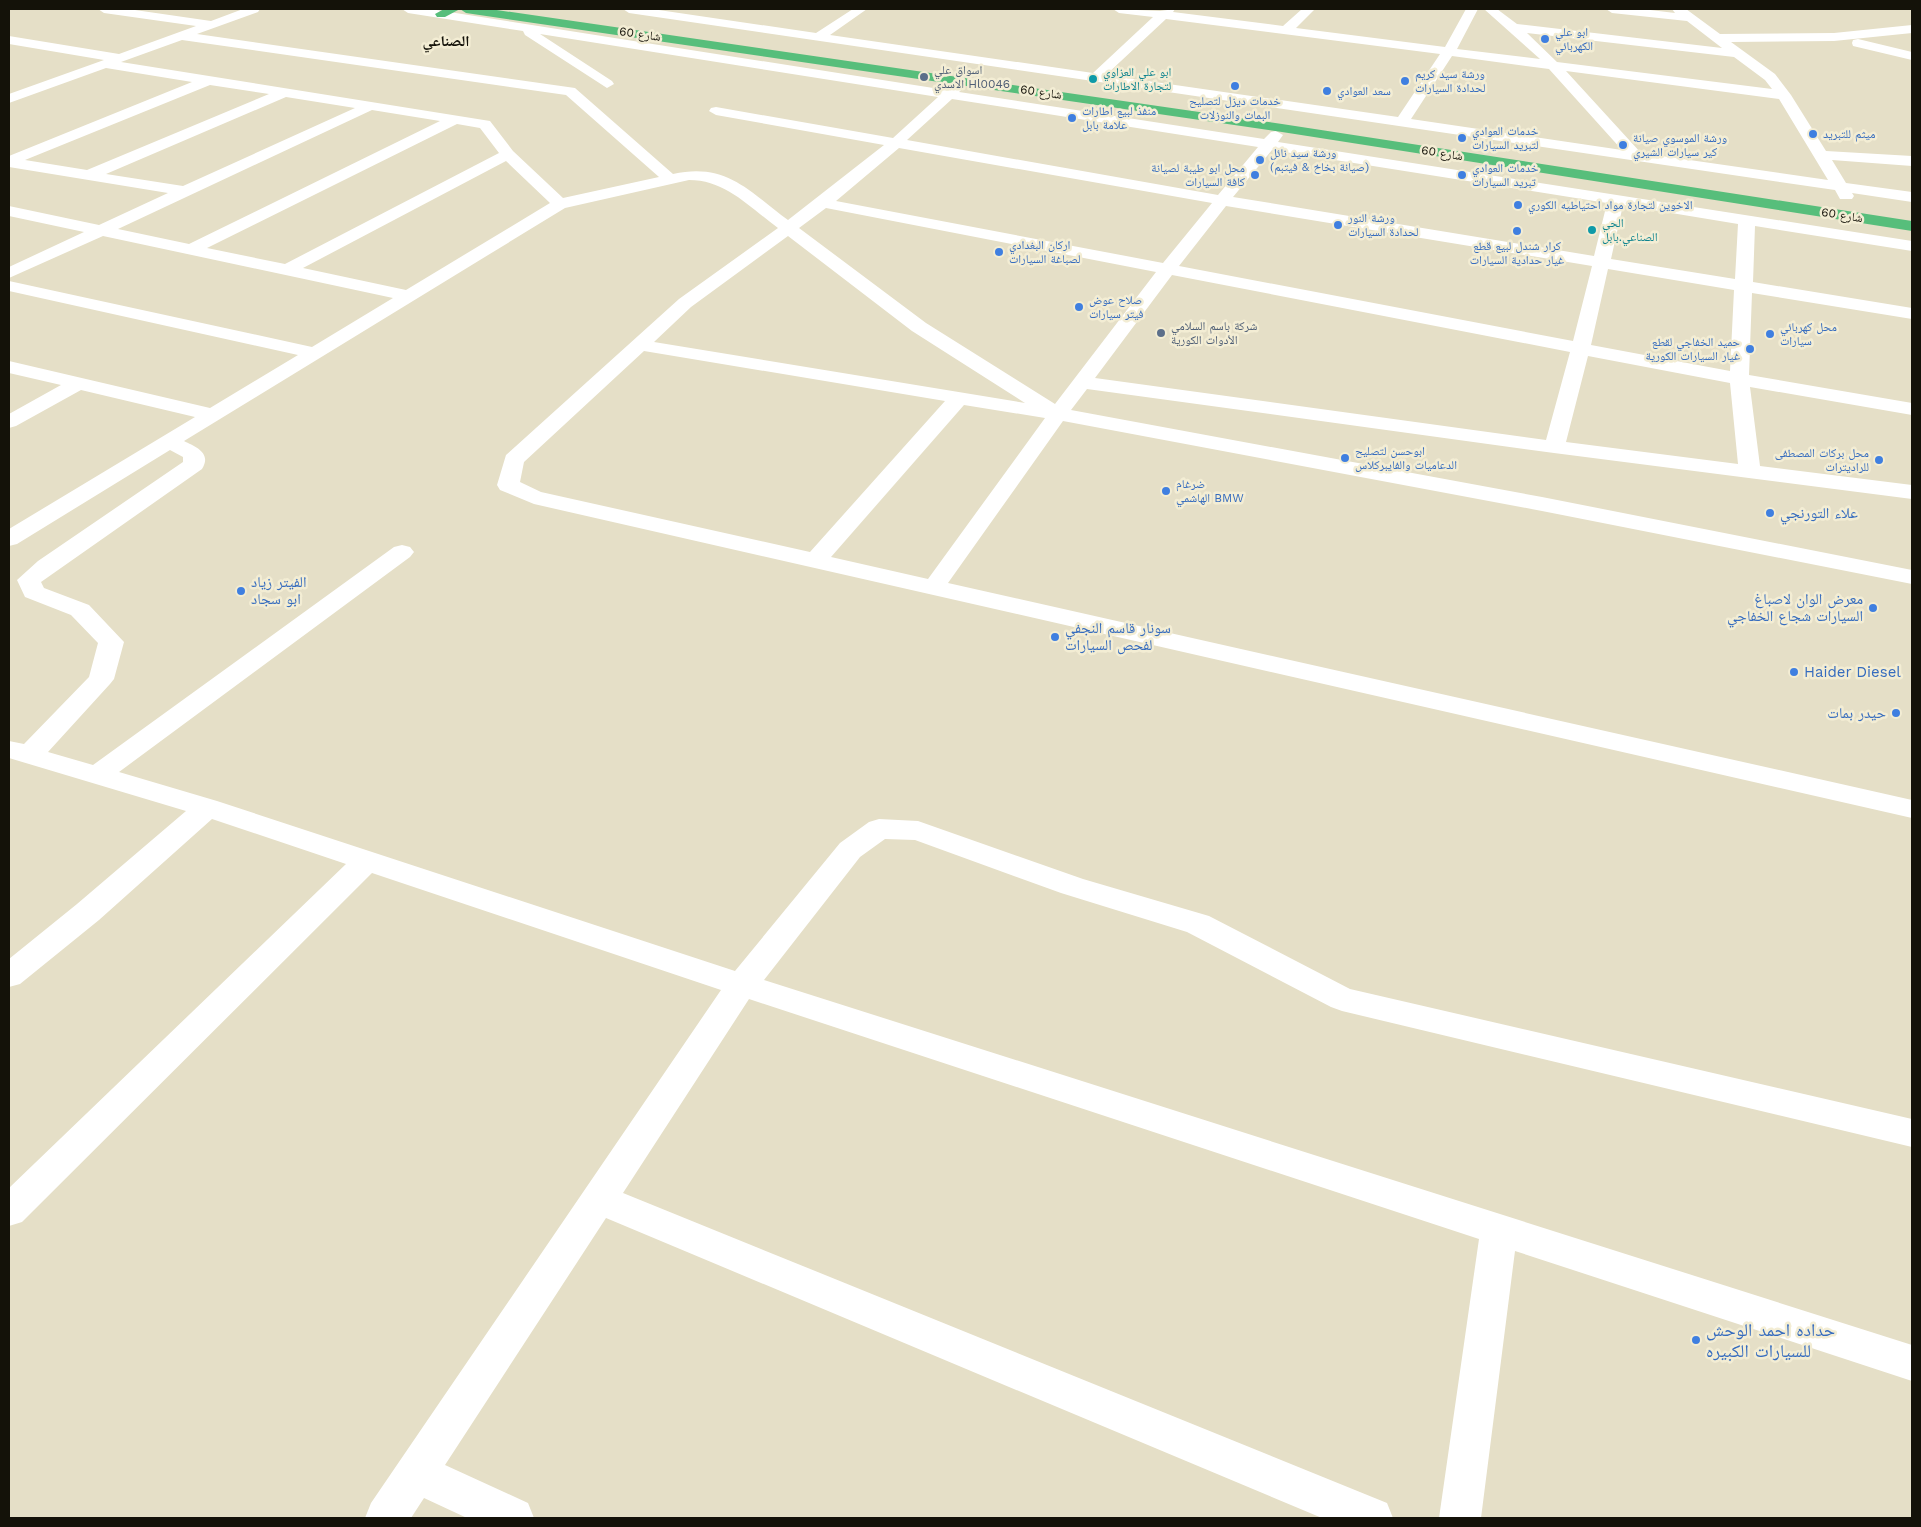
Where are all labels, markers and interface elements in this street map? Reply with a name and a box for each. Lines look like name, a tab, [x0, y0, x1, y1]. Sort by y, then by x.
street label: شارع 60	[618, 24, 662, 45]
place label: ابو علي الكهربائي	[1555, 25, 1593, 56]
district label: الصناعي	[422, 32, 470, 53]
marker: ابو علي الكهربائي	[1539, 33, 1551, 45]
place label: اسواق علي الاسدي Hl0046	[934, 63, 1010, 94]
place label: ابو علي العزاوي لتجارة الاطارات	[1103, 65, 1171, 93]
place label: ورشة سيد كريم لحدادة السيارات	[1415, 67, 1486, 95]
marker: اسواق علي الاسدي Hl0046	[918, 71, 930, 83]
marker: ابو علي العزاوي لتجارة الاطارات	[1087, 73, 1099, 85]
marker: ورشة سيد كريم لحدادة السيارات	[1399, 75, 1411, 87]
marker: خدمات ديزل لتصليح البمات والنوزلات	[1229, 80, 1241, 92]
street label: شارع 60	[1019, 82, 1063, 103]
place label: سعد العوادي	[1337, 84, 1391, 101]
marker: سعد العوادي	[1321, 85, 1333, 97]
place label: خدمات ديزل لتصليح البمات والنوزلات	[1189, 94, 1281, 122]
place label: منفذ لبيع اطارات علامة بابل	[1082, 104, 1156, 132]
marker: منفذ لبيع اطارات علامة بابل	[1066, 112, 1078, 124]
place label: خدمات العوادي لتبريد السيارات	[1472, 124, 1539, 152]
place label: ميثم للتبريد	[1823, 127, 1876, 142]
marker: ميثم للتبريد	[1807, 128, 1819, 140]
place label: ورشة الموسوي صيانة كير سيارات الشيري	[1633, 131, 1727, 162]
marker: خدمات العوادي لتبريد السيارات	[1456, 132, 1468, 144]
marker: ورشة الموسوي صيانة كير سيارات الشيري	[1617, 139, 1629, 151]
street label: شارع 60	[1420, 143, 1464, 164]
place label: ورشة سيد نائل (صيانة بخاخ & فيتبم)	[1270, 146, 1369, 175]
marker: ورشة سيد نائل (صيانة بخاخ & فيتبم)	[1254, 154, 1266, 166]
place label: محل ابو طيبة لصيانة كافة السيارات	[1151, 161, 1245, 189]
place label: خدمات العوادي تبريد السيارات	[1472, 161, 1539, 189]
marker: محل ابو طيبة لصيانة كافة السيارات	[1249, 169, 1261, 181]
marker: خدمات العوادي تبريد السيارات	[1456, 169, 1468, 181]
place label: الاخوين لتجارة مواد احتياطيه الكوري	[1528, 198, 1693, 215]
marker: الاخوين لتجارة مواد احتياطيه الكوري	[1512, 199, 1524, 211]
street label: شارع 60	[1820, 205, 1864, 226]
place label: ورشة النور لحدادة السيارات	[1347, 211, 1419, 239]
place label: الحي الصناعي.بابل	[1602, 216, 1658, 247]
marker: ورشة النور لحدادة السيارات	[1332, 219, 1344, 231]
marker: الحي الصناعي.بابل	[1586, 224, 1598, 236]
marker: كرار شندل لبيع قطع غيار حدادية السيارات	[1511, 225, 1523, 237]
place label: اركان البغدادي لصباغة السيارات	[1009, 238, 1080, 266]
place label: كرار شندل لبيع قطع غيار حدادية السيارات	[1470, 239, 1564, 267]
marker: اركان البغدادي لصباغة السيارات	[993, 246, 1005, 258]
place label: صلاح عوض فيتر سيارات	[1089, 293, 1144, 321]
marker: صلاح عوض فيتر سيارات	[1073, 301, 1085, 313]
place label: شركة باسم السلامي الأدوات الكورية	[1171, 319, 1257, 347]
place label: محل كهربائي سيارات	[1780, 320, 1837, 348]
marker: شركة باسم السلامي الأدوات الكورية	[1155, 327, 1167, 339]
marker: محل كهربائي سيارات	[1764, 328, 1776, 340]
place label: حميد الخفاجي لقطع غيار السيارات الكورية	[1646, 335, 1740, 363]
marker: حميد الخفاجي لقطع غيار السيارات الكورية	[1744, 343, 1756, 355]
place label: ابوحسن لتصليح الدعاميات والفايبركلاس	[1355, 444, 1457, 472]
place label: محل بركات المصطفى للراديترات	[1775, 446, 1869, 474]
marker: ابوحسن لتصليح الدعاميات والفايبركلاس	[1339, 452, 1351, 464]
marker: محل بركات المصطفى للراديترات	[1873, 454, 1885, 466]
place label: ضرغام الهاشمي BMW	[1176, 477, 1244, 508]
marker: ضرغام الهاشمي BMW	[1160, 485, 1172, 497]
place label: علاء التورنجي	[1780, 504, 1858, 525]
marker: علاء التورنجي	[1764, 507, 1776, 519]
place label: الفيتر زياد ابو سجاد	[251, 573, 306, 608]
marker: الفيتر زياد ابو سجاد	[235, 585, 247, 597]
place label: معرض الوان لاصباغ السيارات شجاع الخفاجي	[1727, 590, 1863, 628]
marker: معرض الوان لاصباغ السيارات شجاع الخفاجي	[1867, 602, 1879, 614]
place label: سونار قاسم النجفي لفحص السيارات	[1065, 619, 1171, 655]
marker: سونار قاسم النجفي لفحص السيارات	[1049, 631, 1061, 643]
place label: Haider Diesel	[1804, 663, 1901, 681]
marker: Haider Diesel	[1788, 666, 1800, 678]
place label: حيدر بمات	[1827, 704, 1886, 722]
marker: حيدر بمات	[1890, 707, 1902, 719]
place label: حداده احمد الوحش للسيارات الكبيره	[1706, 1319, 1835, 1362]
marker: حداده احمد الوحش للسيارات الكبيره	[1690, 1334, 1702, 1346]

